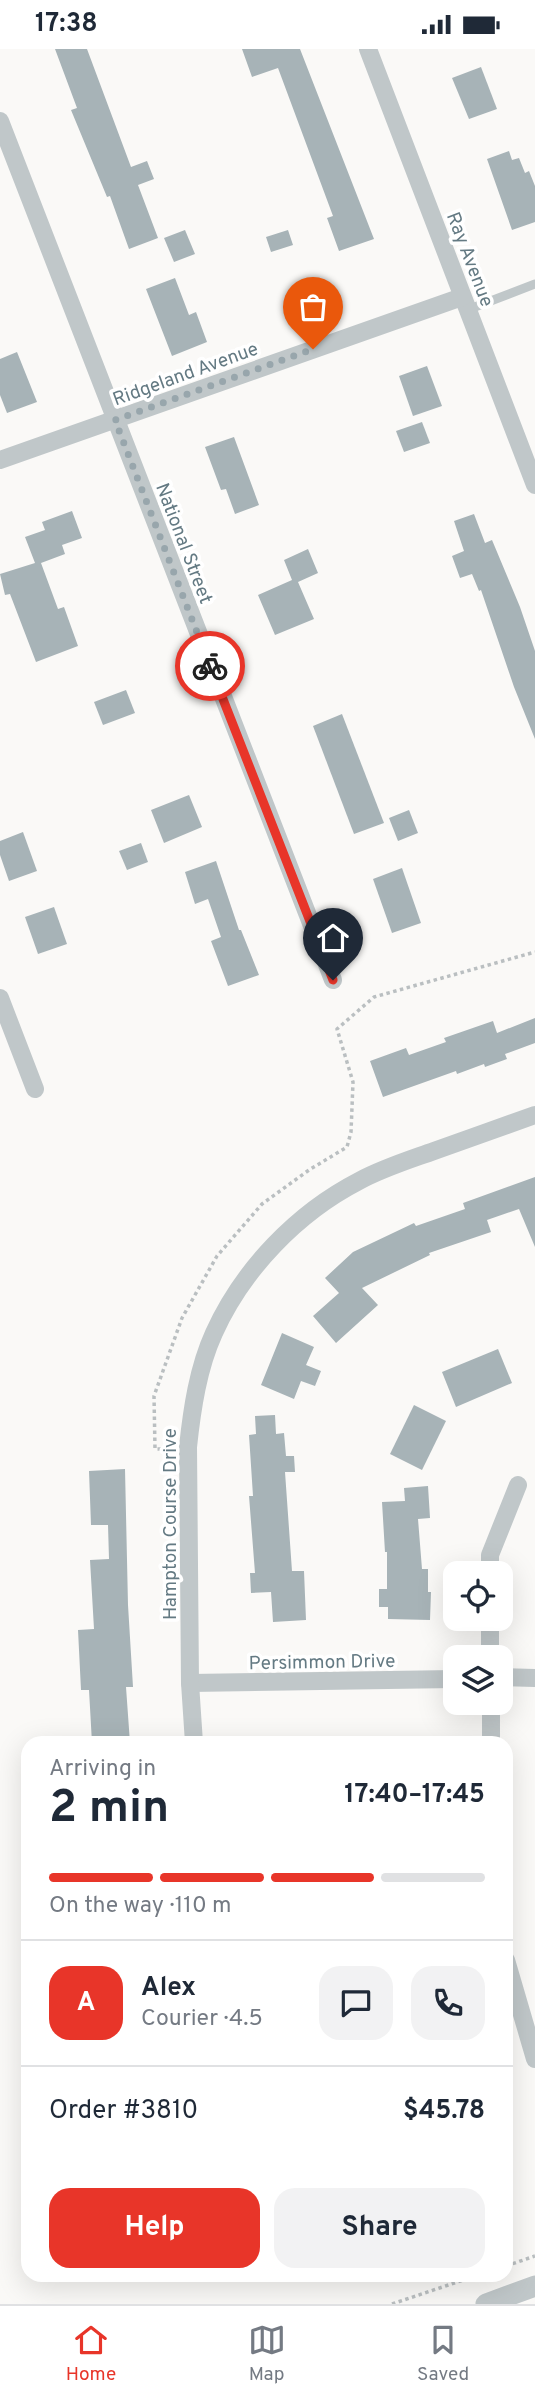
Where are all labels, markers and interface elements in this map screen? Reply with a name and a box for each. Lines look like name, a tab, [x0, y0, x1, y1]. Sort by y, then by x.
text: 17:38	[35, 8, 98, 41]
street label: Ray Avenue	[440, 209, 498, 311]
pin	[283, 277, 343, 349]
icon: bag	[294, 288, 332, 326]
street label: Ridgeland Avenue	[110, 337, 262, 412]
street label: National Street	[149, 480, 217, 607]
courier	[175, 631, 245, 701]
icon: bike	[191, 647, 229, 685]
pin	[303, 908, 363, 980]
icon: home	[314, 919, 352, 957]
street label: Hampton Course Drive	[159, 1428, 183, 1620]
map controls	[443, 1561, 513, 1715]
button: locate	[443, 1561, 513, 1631]
button: layers	[443, 1645, 513, 1715]
street label: Persimmon Drive	[248, 1650, 396, 1676]
text: Arriving in	[49, 1755, 156, 1784]
text: 17:40–17:45	[344, 1779, 485, 1812]
text: 2 min	[49, 1780, 169, 1839]
text: On the way · 110 m	[49, 1892, 232, 1921]
button: chat	[319, 1966, 393, 2040]
button: phone	[411, 1966, 485, 2040]
text: Alex	[141, 1972, 196, 2005]
text: A	[77, 1987, 95, 2020]
text: Courier · 4.5	[141, 2005, 263, 2034]
text: Order #3810	[49, 2095, 198, 2128]
text: $45.78	[403, 2095, 485, 2128]
button: Help	[49, 2188, 260, 2268]
button: Share	[274, 2188, 485, 2268]
tab: Home	[66, 2321, 116, 2387]
tab: Map	[248, 2321, 286, 2387]
tab: Saved	[417, 2321, 469, 2387]

